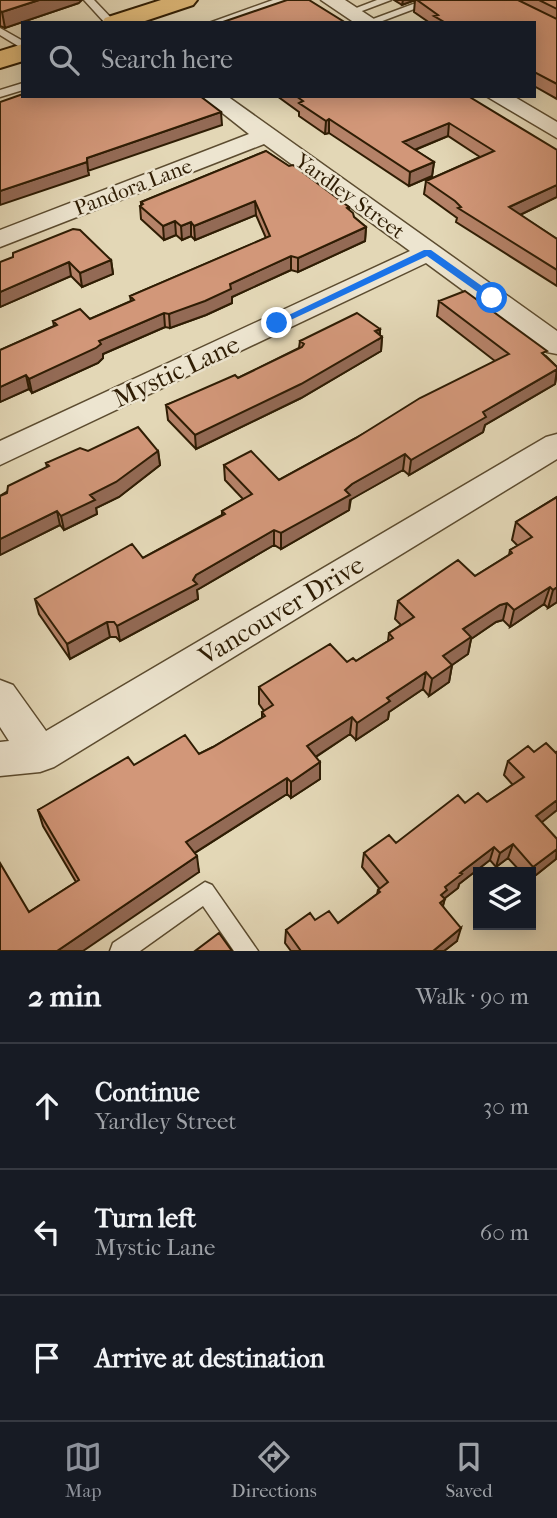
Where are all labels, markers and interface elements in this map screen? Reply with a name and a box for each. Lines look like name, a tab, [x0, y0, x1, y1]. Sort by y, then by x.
search box	[21, 21, 536, 98]
icon: search	[45, 41, 83, 79]
text: Search here	[101, 44, 233, 75]
street label: Yardley Street	[290, 148, 410, 244]
street label: Pandora Lane	[71, 154, 195, 220]
route start	[476, 282, 507, 313]
route end	[261, 307, 292, 338]
street label: Mystic Lane	[108, 329, 245, 414]
street label: Vancouver Drive	[192, 549, 369, 672]
map controls	[473, 867, 536, 930]
button: layers	[473, 867, 536, 930]
text: 2 min	[28, 979, 101, 1014]
text: Walk · 90 m	[416, 983, 529, 1010]
text: Continue	[95, 1077, 200, 1108]
icon: ahead	[28, 1087, 66, 1125]
text: 30 m	[483, 1093, 529, 1120]
text: Yardley Street	[95, 1108, 237, 1135]
text: Turn left	[95, 1203, 196, 1234]
icon: left	[28, 1213, 66, 1251]
text: 60 m	[480, 1219, 529, 1246]
text: Mystic Lane	[95, 1234, 215, 1261]
icon: arrive	[28, 1339, 66, 1377]
text: Arrive at destination	[95, 1343, 325, 1374]
tab: Map	[64, 1438, 102, 1502]
tab: Directions	[231, 1438, 317, 1502]
tab: Saved	[445, 1438, 493, 1502]

